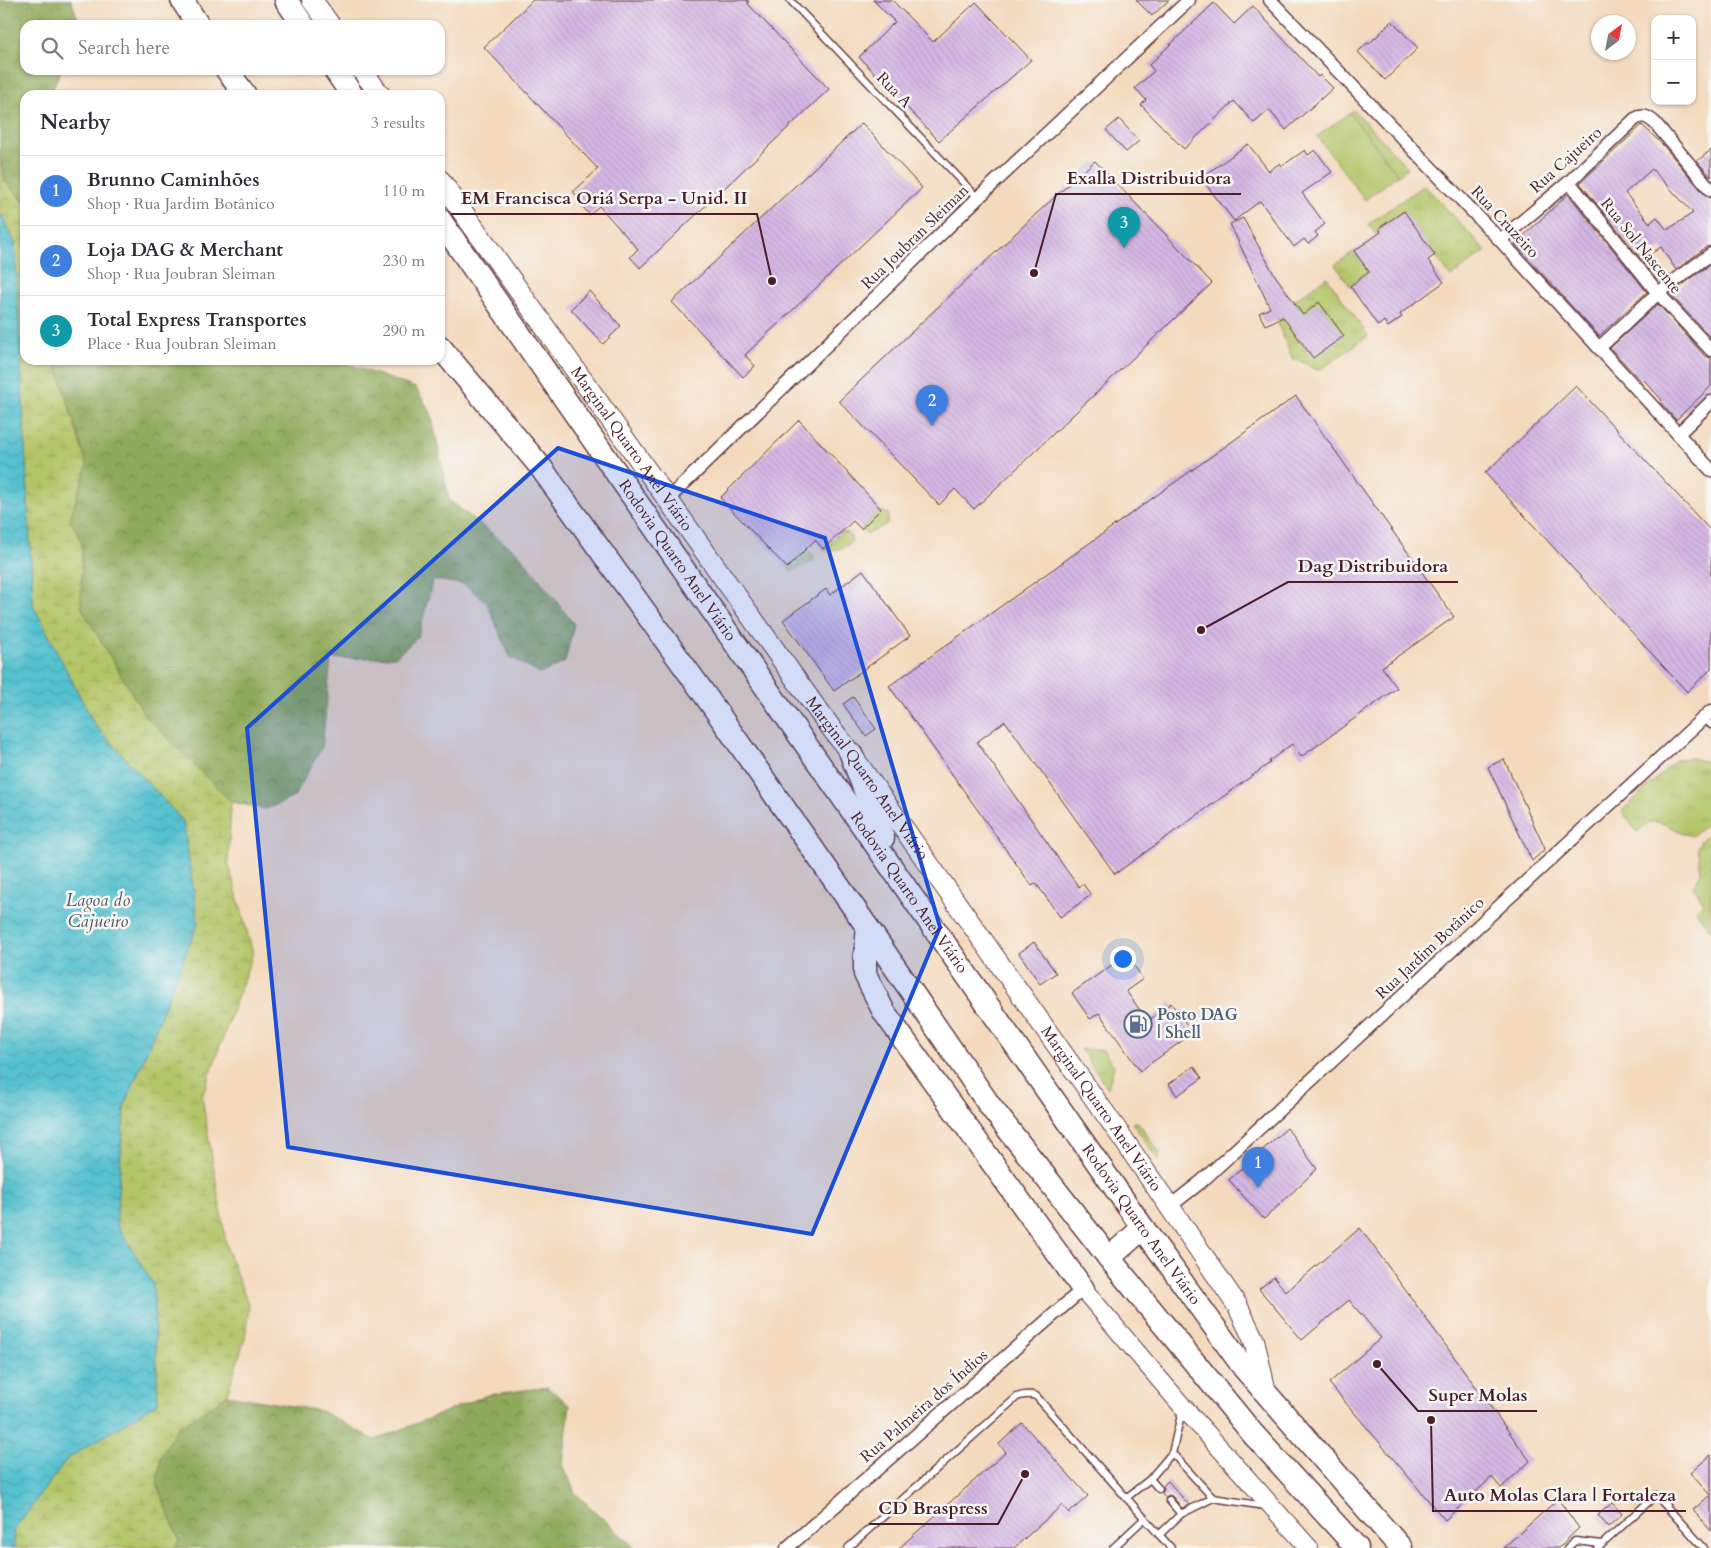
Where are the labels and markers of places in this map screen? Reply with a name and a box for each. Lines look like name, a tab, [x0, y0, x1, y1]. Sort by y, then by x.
callout: Exalla Distribuidora	[1056, 161, 1241, 194]
callout: EM Francisca Oriá Serpa - Unid. II	[451, 181, 757, 214]
pin: 3	[1108, 207, 1140, 248]
pin: 2	[916, 385, 948, 426]
callout: Dag Distribuidora	[1288, 549, 1458, 582]
place label: Posto DAG | Shell	[1157, 1004, 1238, 1044]
fuel station icon: Posto DAG | Shell	[1123, 1009, 1153, 1039]
pin: 1	[1242, 1147, 1274, 1188]
callout: Super Molas	[1418, 1378, 1537, 1411]
callout: Auto Molas Clara | Fortaleza	[1433, 1478, 1686, 1511]
callout: CD Braspress	[869, 1491, 998, 1524]

